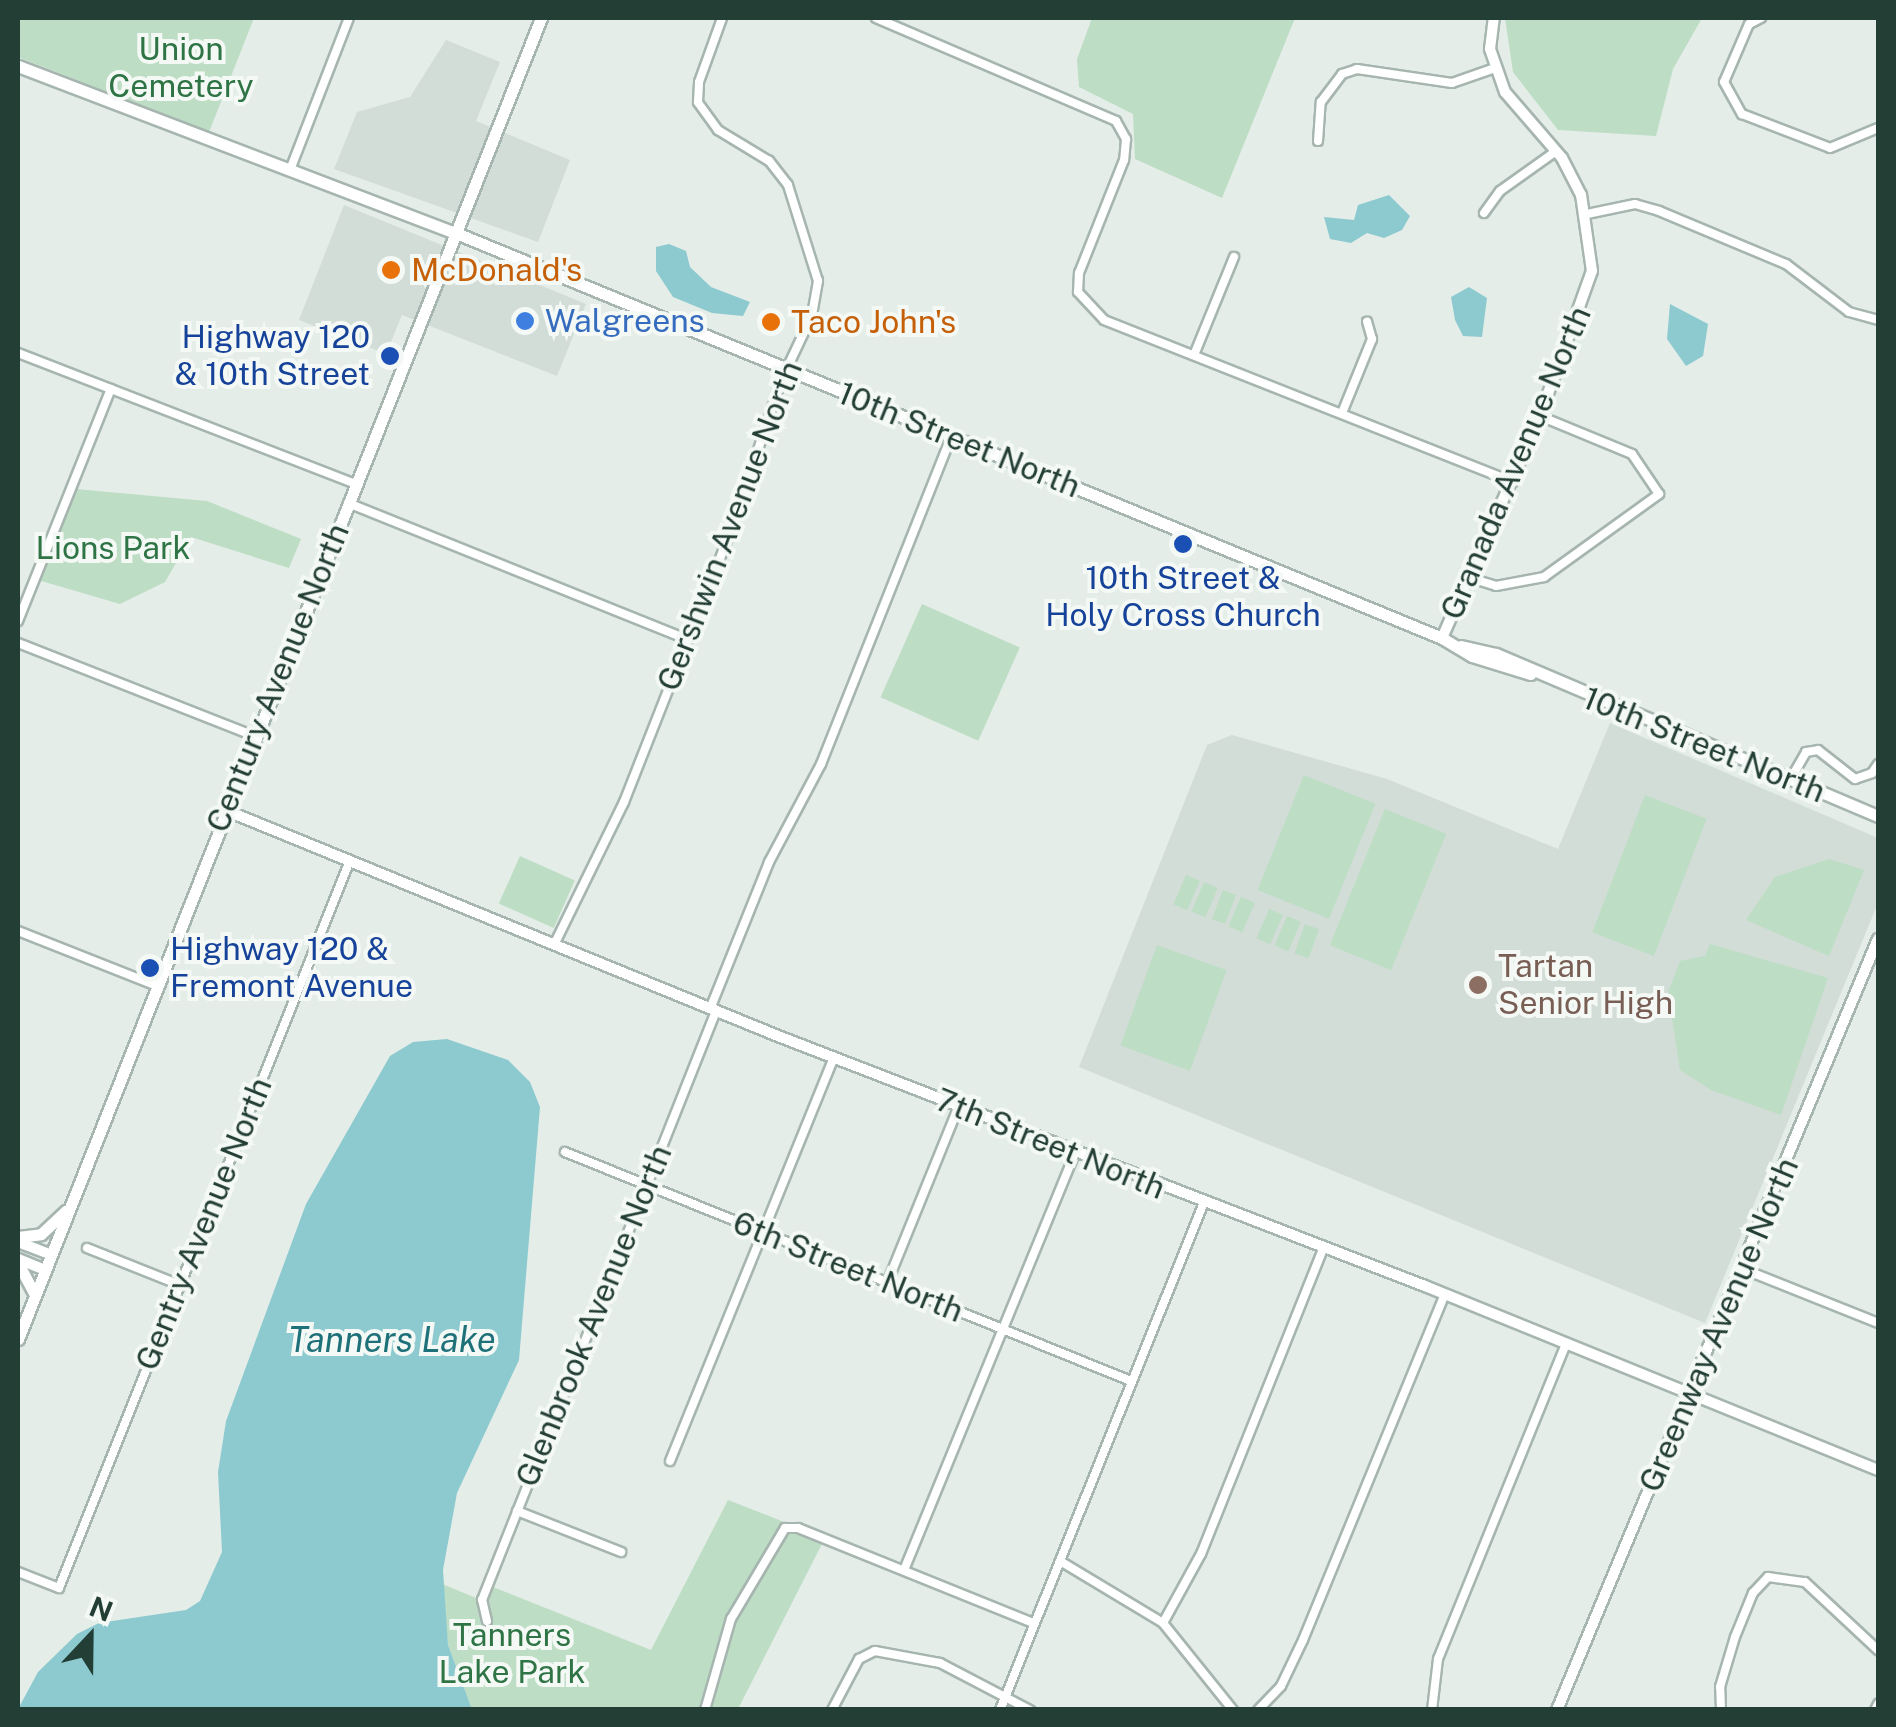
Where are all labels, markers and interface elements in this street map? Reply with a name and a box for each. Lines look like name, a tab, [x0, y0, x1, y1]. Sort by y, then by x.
park label: Union Cemetery	[108, 31, 254, 106]
place label: McDonald's	[411, 251, 582, 289]
marker: McDonald's	[380, 259, 402, 281]
street label: Granada Avenue North	[1433, 301, 1599, 625]
place label: Walgreens	[545, 302, 705, 340]
place label: Taco John's	[791, 303, 956, 341]
marker: Walgreens	[514, 310, 536, 332]
marker: Taco John's	[760, 311, 782, 333]
place label: Highway 120 & 10th Street	[175, 319, 370, 394]
marker: Highway 120 & 10th Street	[379, 345, 401, 367]
street label: Gershwin Avenue North	[649, 356, 811, 696]
street label: 10th Street North	[832, 374, 1086, 506]
street label: Century Avenue North	[198, 518, 358, 838]
park label: Lions Park	[35, 529, 191, 567]
marker: 10th Street & Holy Cross Church	[1172, 533, 1194, 555]
place label: 10th Street & Holy Cross Church	[1045, 560, 1321, 635]
street label: 10th Street North	[1577, 679, 1831, 811]
place label: Highway 120 & Fremont Avenue	[170, 931, 413, 1006]
place label: Tartan Senior High	[1498, 948, 1673, 1023]
marker: Highway 120 & Fremont Avenue	[139, 957, 161, 979]
marker: Tartan Senior High	[1467, 974, 1489, 996]
street label: Gentry Avenue North	[128, 1072, 280, 1376]
street label: 7th Street North	[930, 1080, 1170, 1208]
street label: Glenbrook Avenue North	[508, 1140, 680, 1492]
street label: Greenway Avenue North	[1631, 1152, 1807, 1498]
street label: 6th Street North	[727, 1203, 969, 1331]
water label: Tanners Lake	[288, 1319, 496, 1361]
north arrow	[40, 1587, 140, 1687]
text: N	[85, 1589, 118, 1628]
park label: Tanners Lake Park	[438, 1617, 586, 1692]

